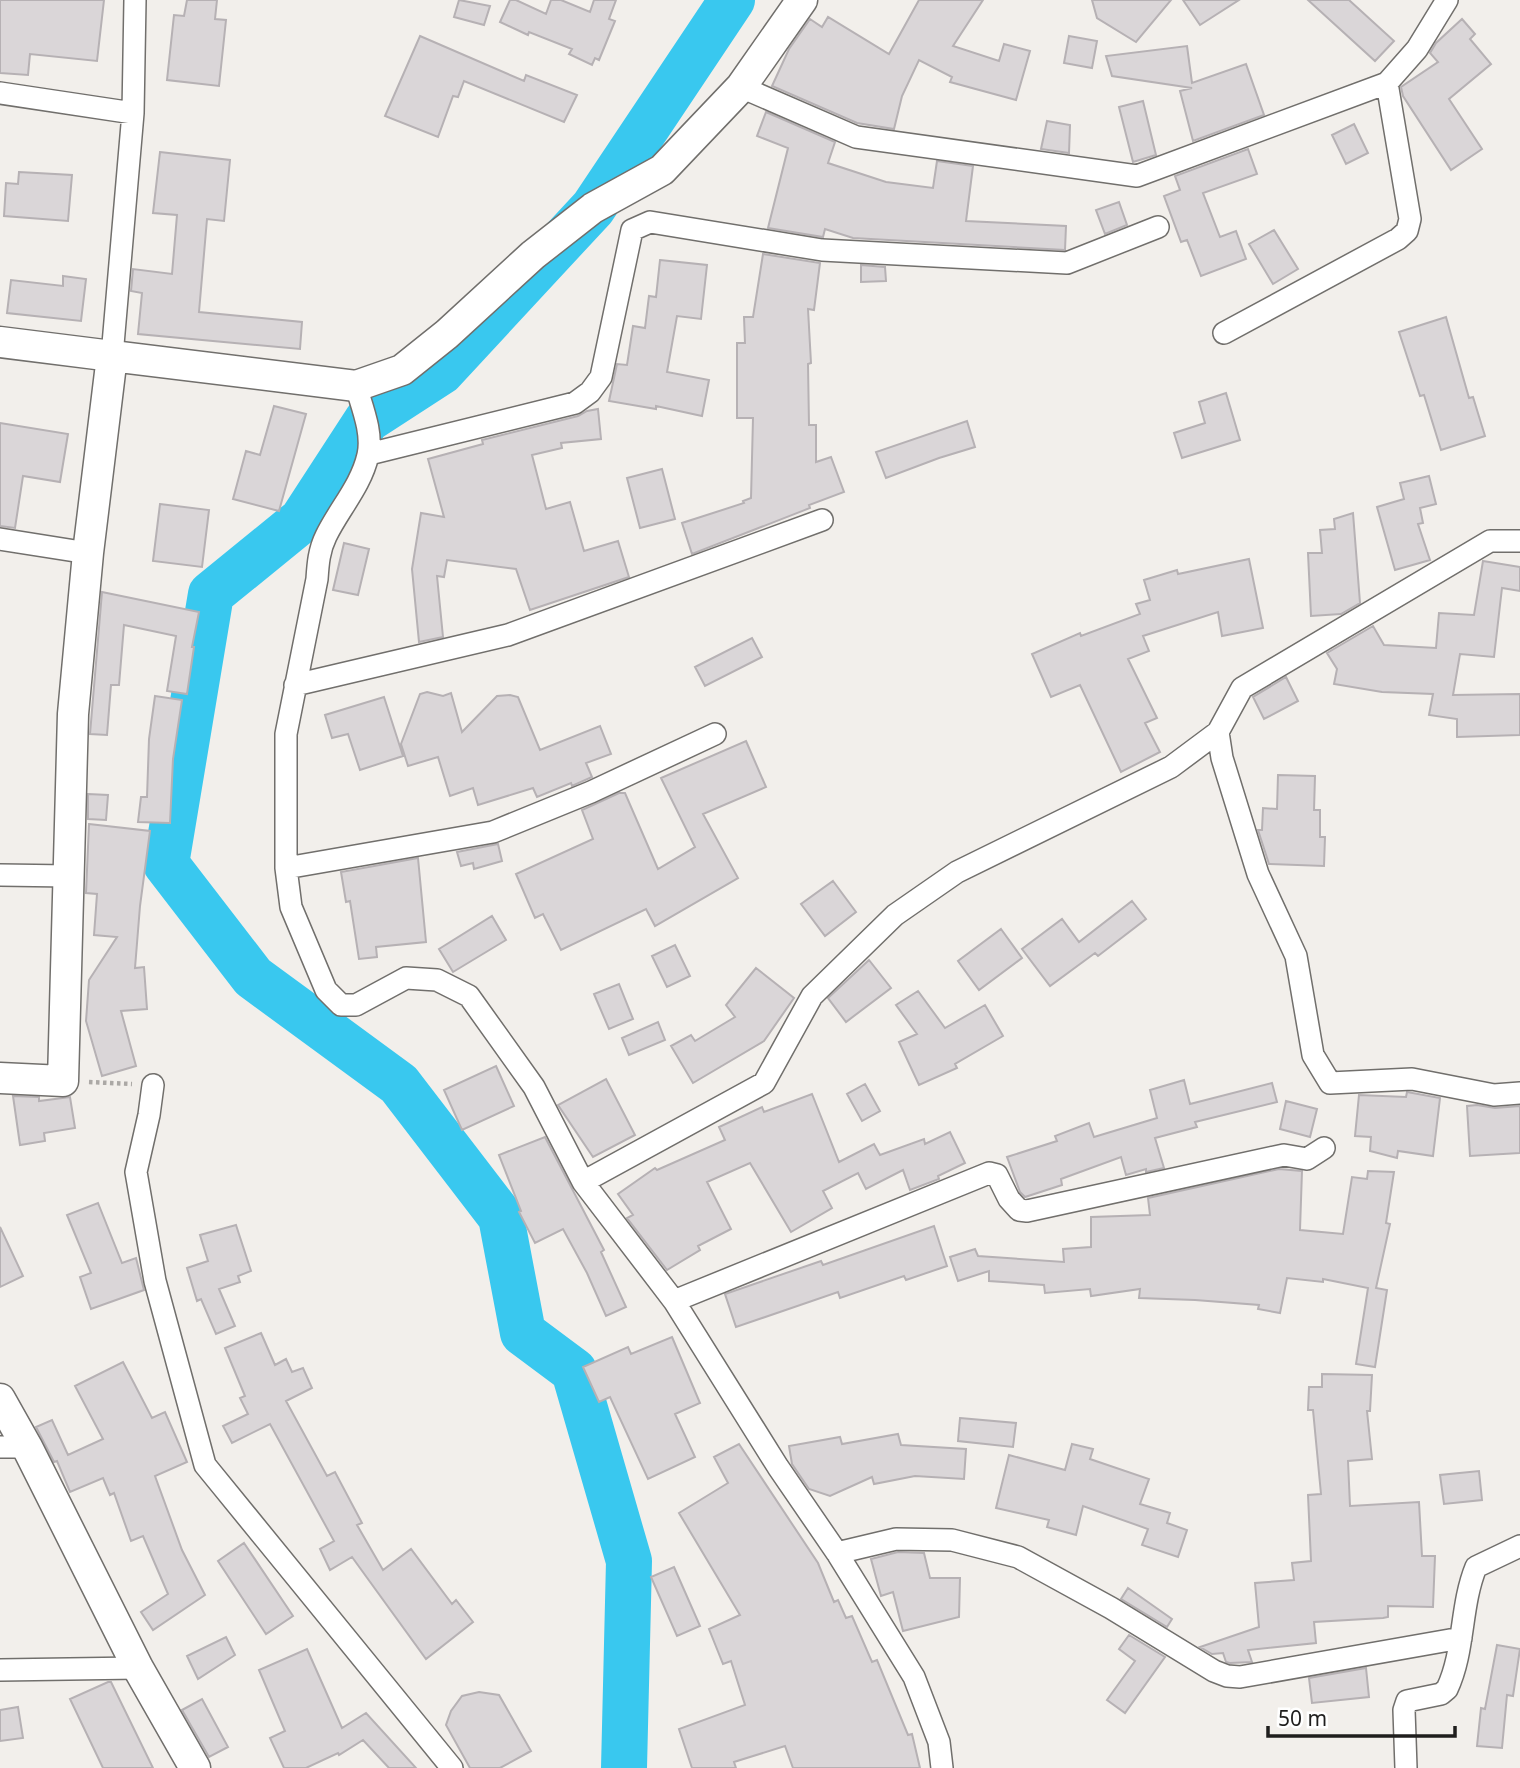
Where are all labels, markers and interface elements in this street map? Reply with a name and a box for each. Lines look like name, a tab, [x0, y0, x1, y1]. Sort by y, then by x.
scale bar	[1268, 1694, 1455, 1738]
text: 50 m	[1278, 1704, 1327, 1732]

